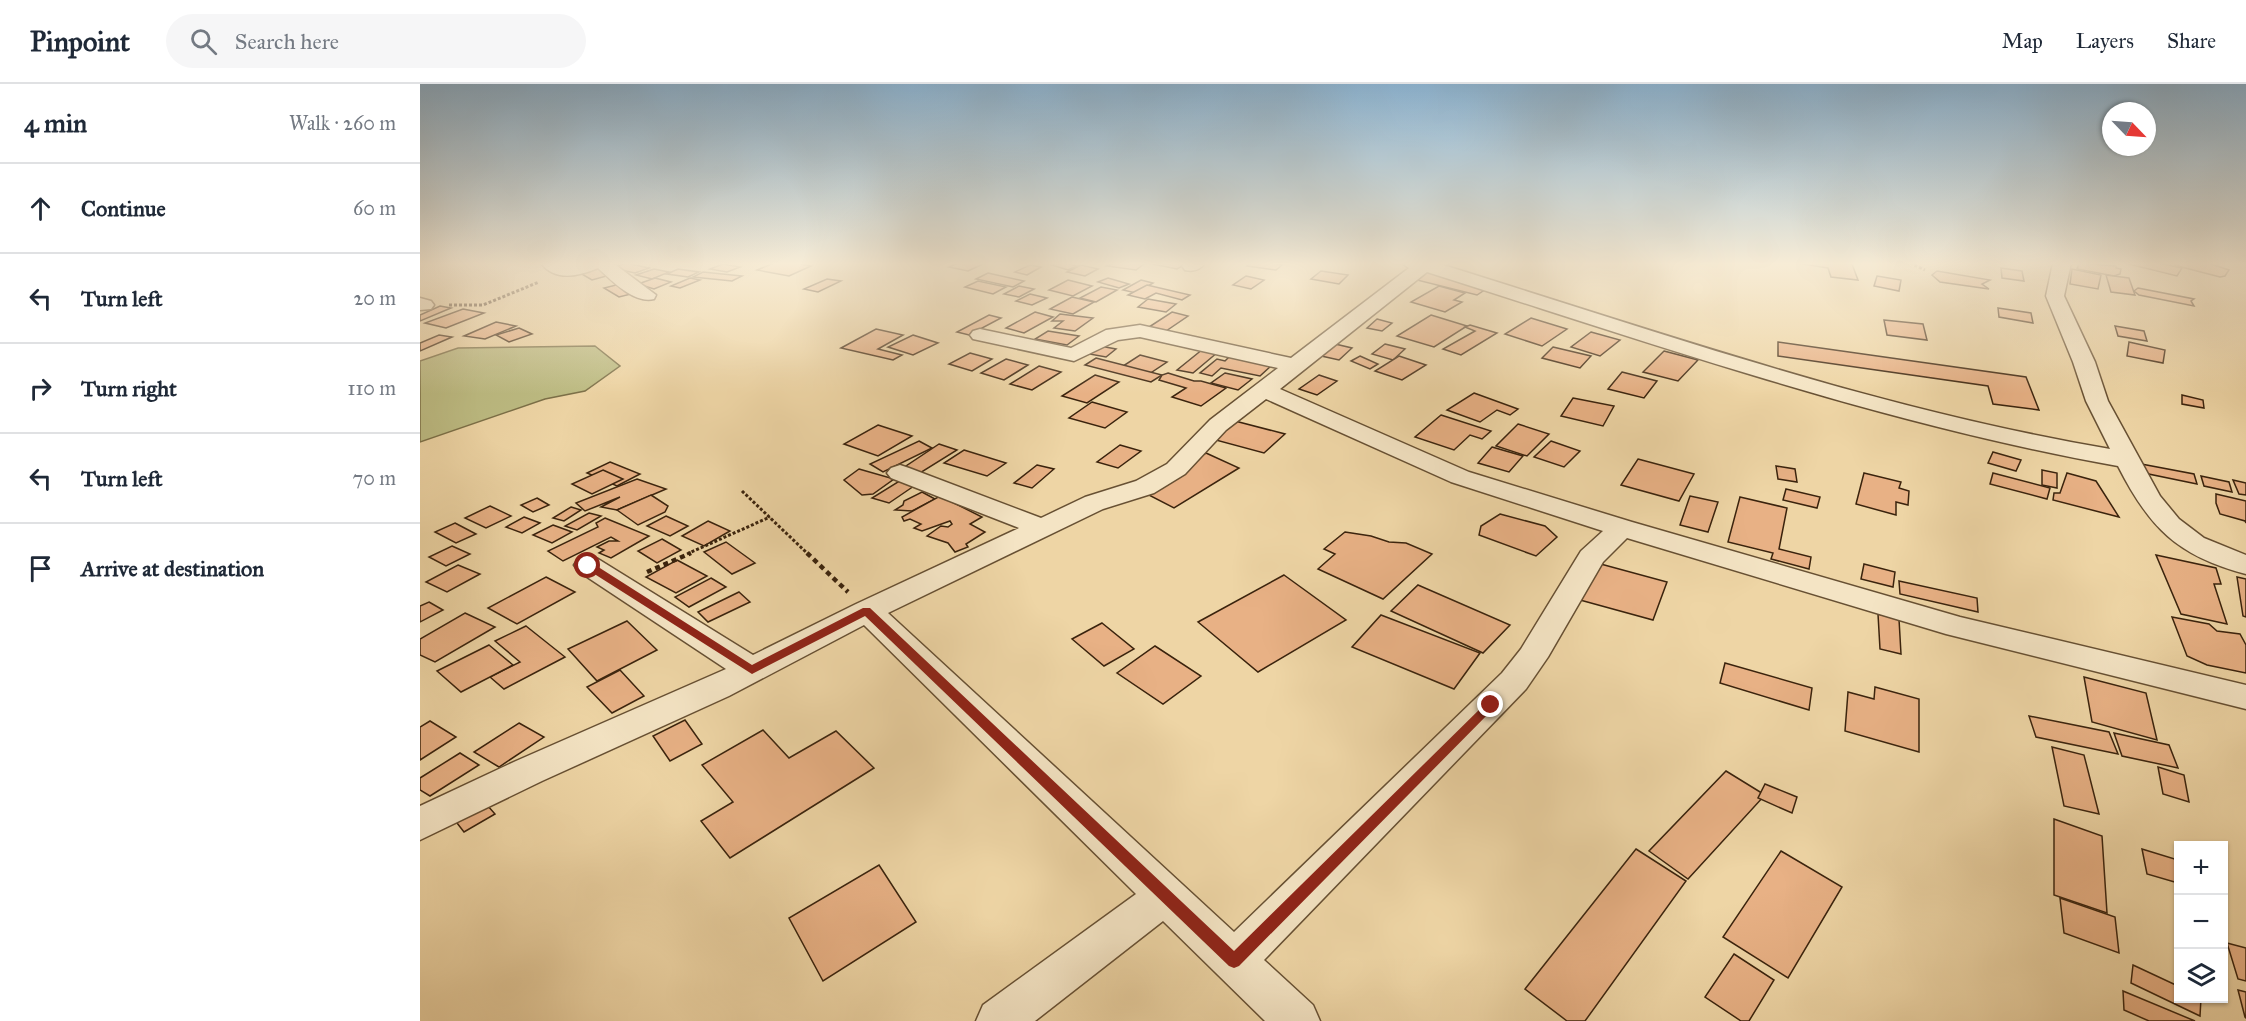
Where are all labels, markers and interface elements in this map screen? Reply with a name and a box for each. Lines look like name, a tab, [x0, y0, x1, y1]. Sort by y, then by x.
search box	[166, 14, 586, 68]
text: Pinpoint	[30, 24, 130, 59]
icon: search	[187, 25, 220, 58]
text: Search here	[235, 28, 339, 55]
text: Map	[2002, 28, 2043, 54]
text: Layers	[2076, 28, 2134, 54]
text: Share	[2167, 28, 2216, 54]
north arrow	[2102, 102, 2156, 156]
text: 4 min	[24, 107, 87, 139]
text: Walk · 260 m	[289, 111, 396, 135]
icon: ahead	[24, 192, 57, 225]
text: Continue	[81, 195, 166, 222]
text: 60 m	[353, 196, 396, 220]
icon: left	[24, 282, 57, 315]
text: Turn left	[81, 285, 163, 312]
text: 20 m	[353, 286, 396, 310]
icon: right	[24, 372, 57, 405]
text: Turn right	[81, 375, 177, 402]
text: 110 m	[348, 376, 396, 400]
icon: left	[24, 462, 57, 495]
text: Turn left	[81, 465, 163, 492]
text: 70 m	[353, 466, 396, 490]
icon: arrive	[24, 552, 57, 585]
route start	[574, 552, 600, 578]
text: Arrive at destination	[81, 555, 264, 582]
route end	[1477, 691, 1503, 717]
map controls	[2174, 841, 2228, 1003]
button: +	[2174, 841, 2228, 895]
button: −	[2174, 895, 2228, 949]
button: layers	[2174, 949, 2228, 1003]

